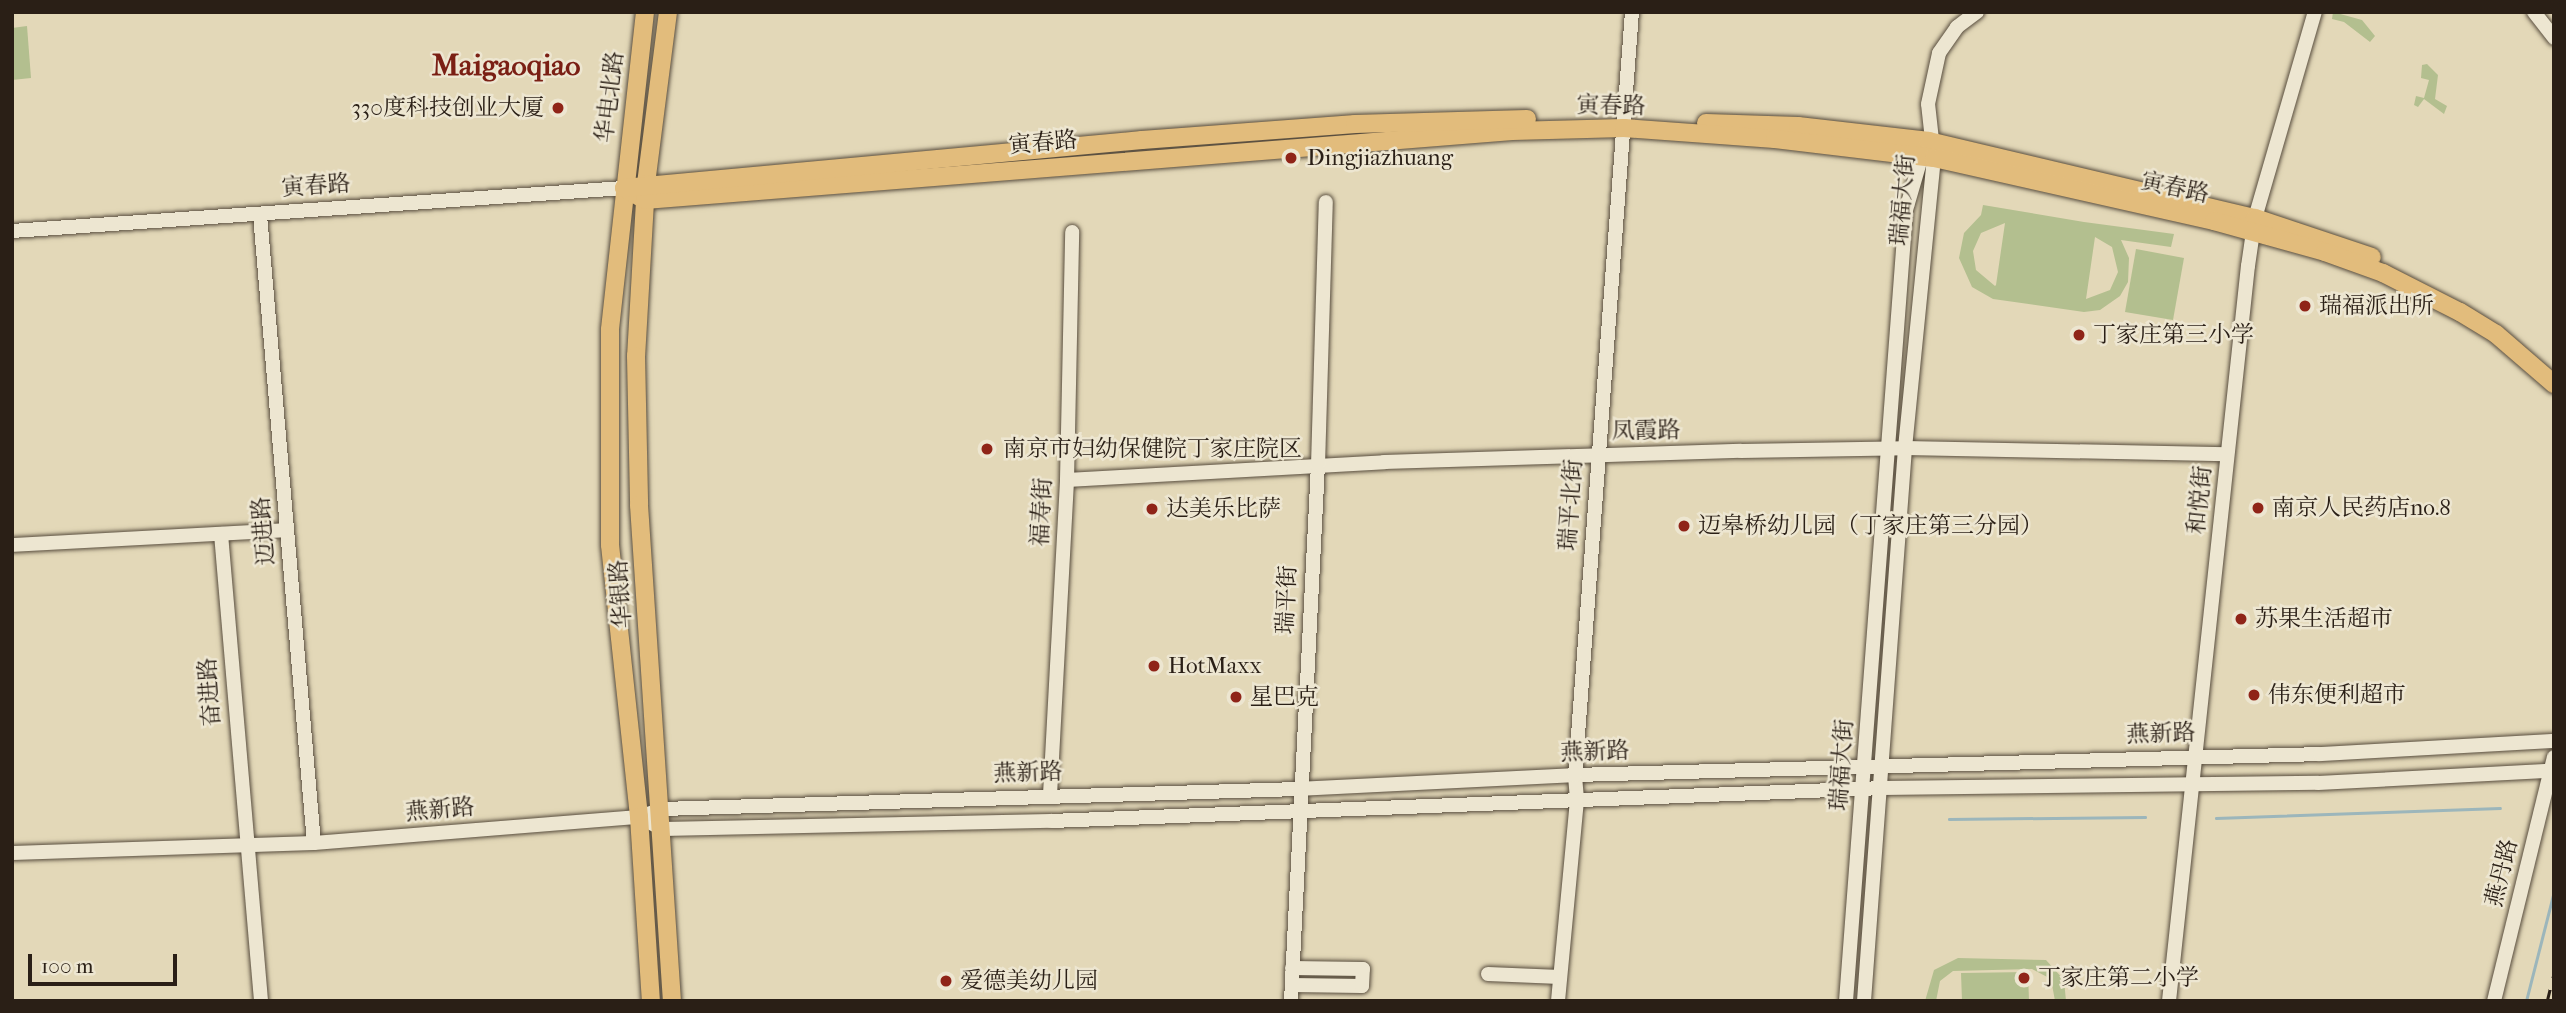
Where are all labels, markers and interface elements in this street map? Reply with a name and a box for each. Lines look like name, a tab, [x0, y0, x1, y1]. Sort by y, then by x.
district label: Maigaoqiao	[432, 48, 580, 84]
street label: 华电北路	[591, 50, 629, 144]
street label: 寅春路	[1576, 92, 1646, 120]
place label: 330度科技创业大厦	[351, 94, 544, 122]
marker: 330度科技创业大厦	[550, 100, 566, 116]
street label: 寅春路	[1007, 126, 1079, 160]
place label: Dingjiazhuang	[1307, 144, 1453, 172]
marker: Dingjiazhuang	[1281, 148, 1301, 168]
street label: 瑞福大街	[1885, 153, 1921, 247]
street label: 寅春路	[2138, 167, 2212, 209]
street label: 寅春路	[281, 170, 351, 202]
place label: 瑞福派出所	[2319, 292, 2434, 320]
marker: 瑞福派出所	[2297, 298, 2313, 314]
place label: 丁家庄第三小学	[2093, 321, 2254, 349]
marker: 丁家庄第三小学	[2071, 327, 2087, 343]
street label: 凤霞路	[1611, 417, 1681, 445]
place label: 南京市妇幼保健院丁家庄院区	[1003, 435, 1302, 463]
marker: 南京市妇幼保健院丁家庄院区	[977, 439, 997, 459]
street label: 瑞平北街	[1554, 458, 1588, 552]
street label: 和悦街	[2183, 464, 2217, 536]
street label: 福寿街	[1026, 477, 1058, 547]
place label: 南京人民药店no.8	[2272, 494, 2451, 522]
street label: 迈进路	[247, 495, 281, 567]
place label: 达美乐比萨	[1166, 495, 1281, 523]
marker: 南京人民药店no.8	[2250, 500, 2266, 516]
marker: 达美乐比萨	[1144, 501, 1160, 517]
place label: 迈皋桥幼儿园（丁家庄第三分园）	[1698, 512, 2043, 540]
marker: 迈皋桥幼儿园（丁家庄第三分园）	[1676, 518, 1692, 534]
street label: 华银路	[605, 559, 637, 629]
street label: 瑞平街	[1271, 565, 1303, 635]
place label: 苏果生活超市	[2255, 605, 2393, 633]
marker: 苏果生活超市	[2233, 611, 2249, 627]
place label: HotMaxx	[1168, 652, 1261, 680]
street label: 奋进路	[194, 657, 226, 727]
marker: HotMaxx	[1146, 658, 1162, 674]
place label: 伟东便利超市	[2268, 681, 2406, 709]
place label: 星巴克	[1250, 683, 1319, 711]
marker: 伟东便利超市	[2246, 687, 2262, 703]
marker: 星巴克	[1228, 689, 1244, 705]
street label: 瑞福大街	[1825, 718, 1859, 812]
street label: 燕新路	[2126, 719, 2196, 749]
street label: 燕新路	[1560, 737, 1630, 767]
street label: 燕新路	[993, 758, 1063, 788]
street label: 燕新路	[404, 793, 476, 827]
street label: 燕丹路	[2480, 836, 2524, 910]
scale bar	[32, 940, 180, 984]
text: 100 m	[41, 954, 94, 978]
place label: 丁家庄第二小学	[2038, 964, 2199, 992]
place label: 爱德美幼儿园	[960, 967, 1098, 995]
marker: 丁家庄第二小学	[2016, 970, 2032, 986]
marker: 爱德美幼儿园	[938, 973, 954, 989]

